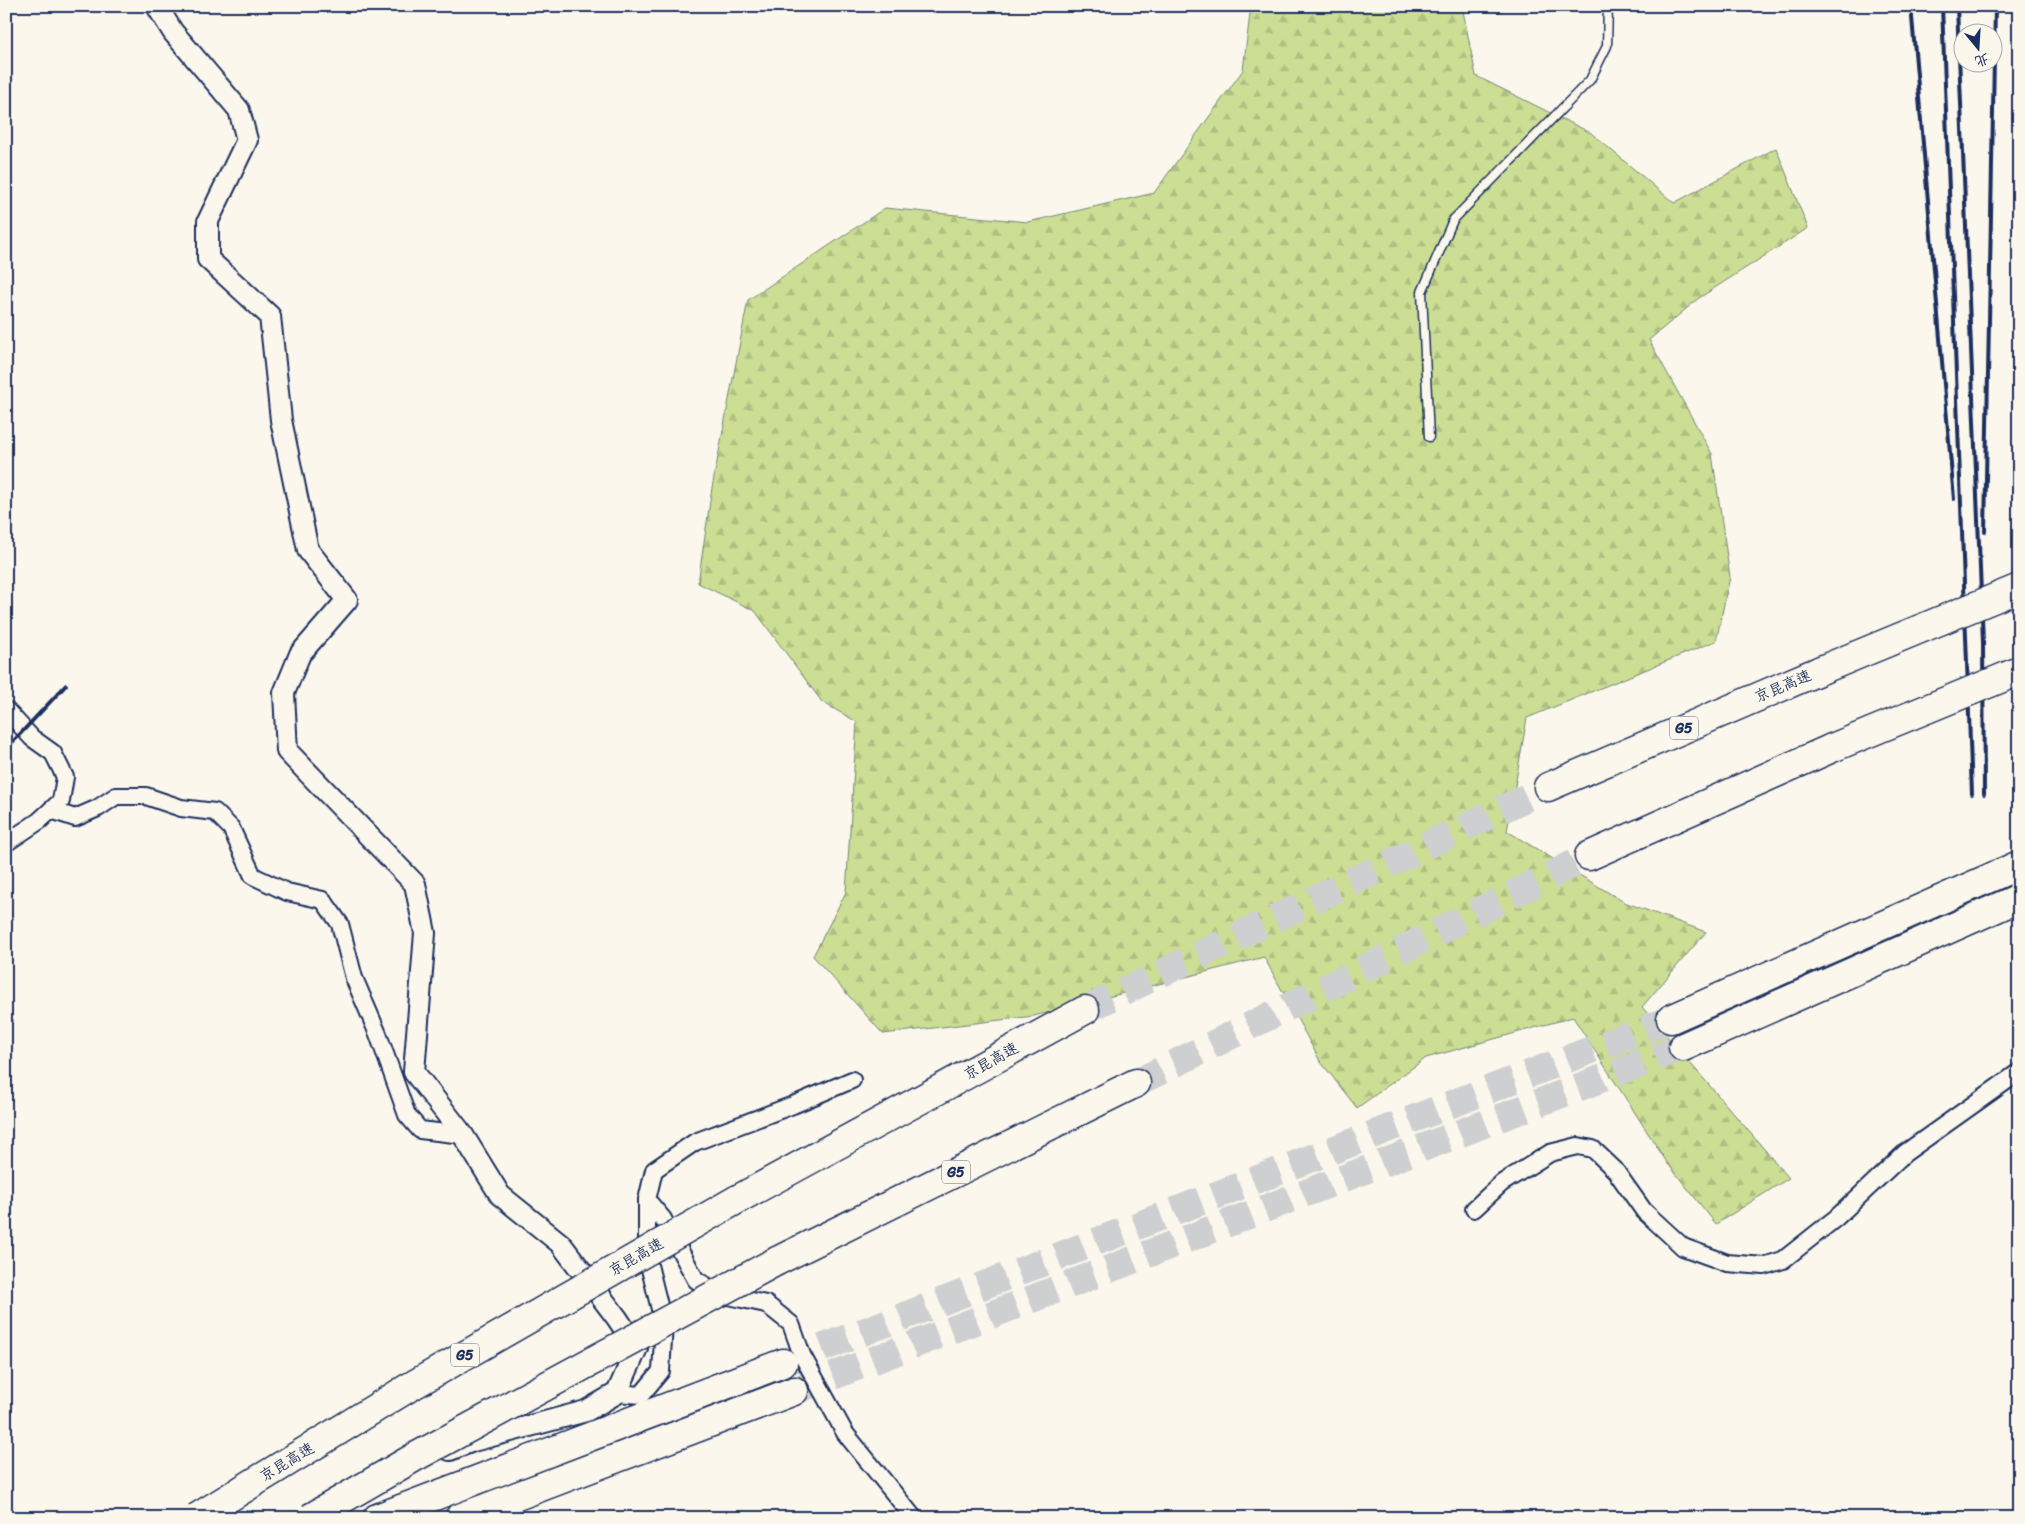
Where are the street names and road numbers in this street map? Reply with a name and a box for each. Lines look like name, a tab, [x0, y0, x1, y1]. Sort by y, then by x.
street label: 京昆高速	[1750, 662, 1816, 710]
road number: G5	[1670, 716, 1698, 740]
street label: 京昆高速	[958, 1035, 1024, 1087]
road number: G5	[942, 1160, 970, 1184]
street label: 京昆高速	[604, 1231, 668, 1283]
road number: G5	[451, 1344, 479, 1366]
street label: 京昆高速	[255, 1435, 319, 1489]

